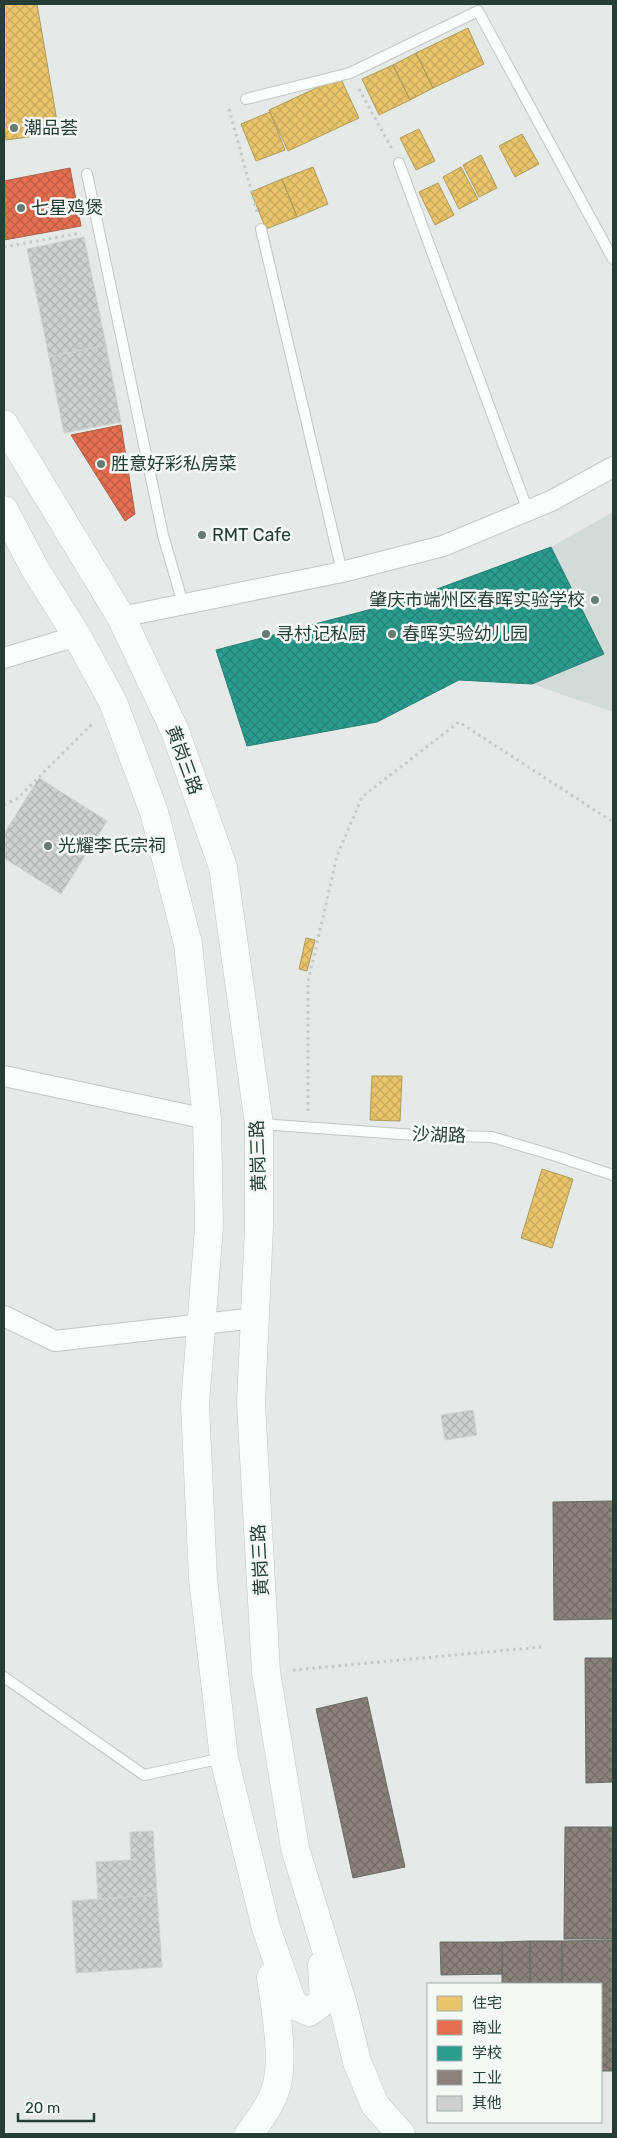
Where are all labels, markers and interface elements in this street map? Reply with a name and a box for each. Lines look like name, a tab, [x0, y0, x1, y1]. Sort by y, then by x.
place label: 潮品荟	[24, 117, 78, 139]
marker: 潮品荟	[8, 122, 20, 134]
place label: 七星鸡煲	[31, 197, 103, 219]
marker: 七星鸡煲	[15, 202, 27, 214]
place label: 胜意好彩私房菜	[111, 453, 237, 475]
marker: 胜意好彩私房菜	[95, 458, 107, 470]
place label: RMT Cafe	[212, 524, 291, 546]
marker: RMT Cafe	[196, 529, 208, 541]
place label: 肇庆市端州区春晖实验学校	[369, 589, 585, 611]
marker: 肇庆市端州区春晖实验学校	[589, 594, 601, 606]
place label: 寻村记私厨	[276, 623, 366, 645]
place label: 春晖实验幼儿园	[402, 623, 528, 645]
marker: 寻村记私厨	[260, 628, 272, 640]
marker: 春晖实验幼儿园	[386, 628, 398, 640]
street label: 黄岗三路	[161, 722, 207, 798]
place label: 光耀李氏宗祠	[58, 835, 166, 857]
marker: 光耀李氏宗祠	[42, 840, 54, 852]
street label: 黄岗三路	[246, 1120, 270, 1192]
street label: 沙湖路	[412, 1123, 466, 1147]
street label: 黄岗三路	[247, 1523, 273, 1597]
legend	[427, 1983, 602, 2123]
text: 住宅	[472, 1994, 502, 2012]
text: 商业	[472, 2019, 502, 2037]
text: 学校	[472, 2044, 502, 2062]
text: 工业	[472, 2069, 502, 2087]
scale bar	[18, 2090, 94, 2122]
text: 其他	[472, 2094, 502, 2112]
text: 20 m	[25, 2099, 60, 2117]

